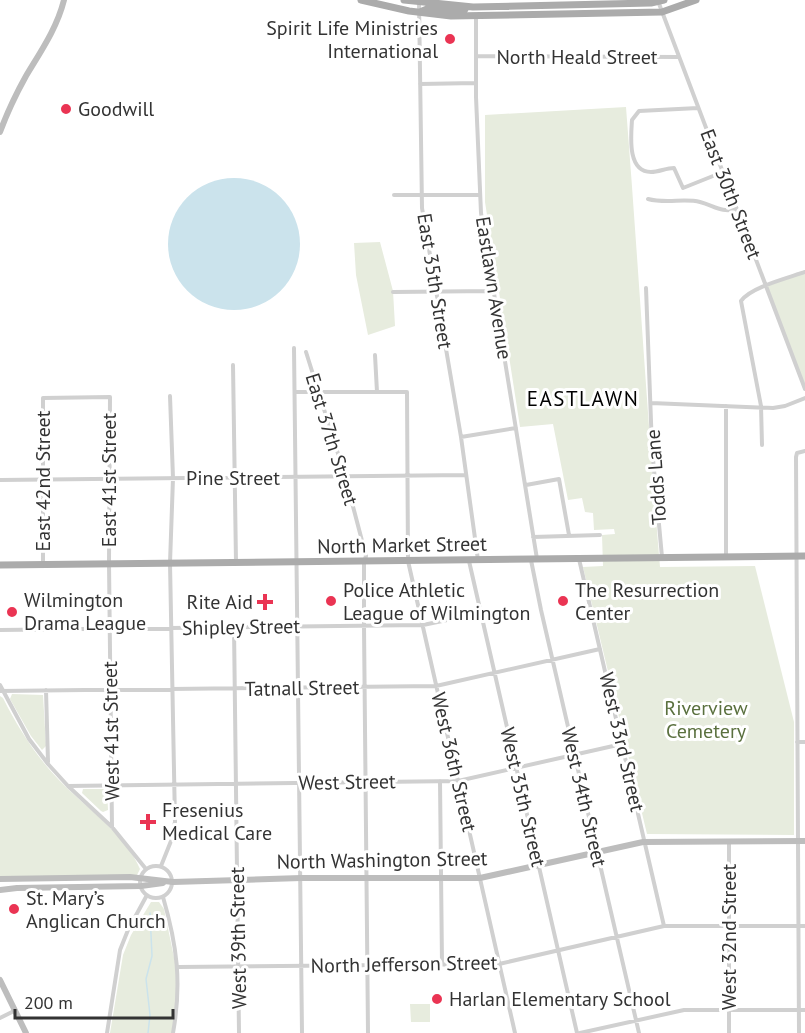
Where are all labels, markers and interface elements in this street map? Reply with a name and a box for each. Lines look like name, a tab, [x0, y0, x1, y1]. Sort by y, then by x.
place label: Spirit Life Ministries International	[266, 15, 438, 64]
marker: Spirit Life Ministries International	[443, 32, 457, 46]
street label: North Heald Street	[496, 44, 658, 70]
place label: Goodwill	[78, 96, 154, 122]
marker: Goodwill	[59, 102, 73, 116]
street label: East 30th Street	[694, 125, 768, 263]
street label: East 35th Street	[411, 211, 459, 351]
street label: Eastlawn Avenue	[470, 215, 518, 361]
street label: East 37th Street	[300, 370, 364, 508]
district label: EASTLAWN	[527, 385, 639, 412]
street label: East 42nd Street	[30, 410, 56, 552]
street label: East 41st Street	[96, 412, 122, 547]
street label: Todds Lane	[640, 428, 672, 526]
street label: Pine Street	[186, 465, 280, 491]
street label: North Market Street	[317, 531, 487, 559]
place label: Police Athletic League of Wilmington	[343, 577, 530, 626]
place label: The Resurrection Center	[575, 577, 719, 626]
place label: Wilmington Drama League	[24, 587, 146, 636]
place label: Rite Aid	[187, 589, 253, 615]
marker: Police Athletic League of Wilmington	[324, 594, 338, 608]
marker: The Resurrection Center	[556, 594, 570, 608]
marker: Rite Aid	[258, 595, 272, 609]
marker: Wilmington Drama League	[5, 605, 19, 619]
street label: Shipley Street	[182, 613, 301, 641]
street label: West 41st Street	[97, 661, 125, 801]
street label: West 33rd Street	[593, 670, 651, 814]
street label: Tatnall Street	[244, 674, 360, 702]
street label: West 36th Street	[425, 690, 483, 834]
park label: Riverview Cemetery	[664, 695, 748, 744]
street label: West 35th Street	[494, 725, 552, 869]
street label: West 34th Street	[555, 725, 613, 869]
street label: West Street	[298, 768, 396, 796]
place label: Fresenius Medical Care	[162, 797, 272, 846]
marker: Fresenius Medical Care	[139, 813, 157, 831]
street label: North Washington Street	[276, 845, 488, 875]
street label: West 32nd Street	[716, 864, 742, 1010]
street label: West 39th Street	[224, 866, 252, 1009]
place label: St. Mary’s Anglican Church	[26, 885, 166, 934]
marker: St. Mary’s Anglican Church	[7, 902, 21, 916]
street label: North Jefferson Street	[310, 949, 498, 979]
scale bar	[15, 982, 172, 1020]
place label: Harlan Elementary School	[449, 986, 671, 1012]
text: 200 m	[24, 991, 73, 1014]
marker: Harlan Elementary School	[430, 992, 444, 1006]

